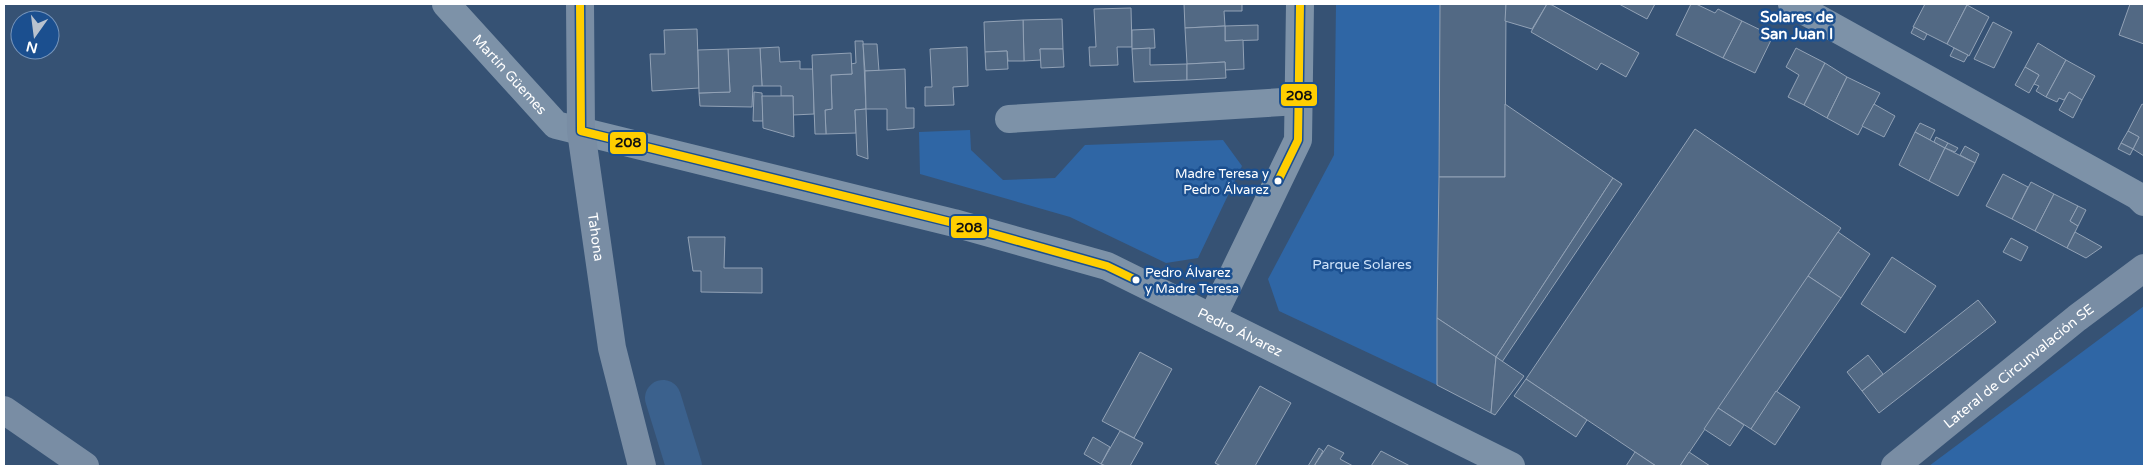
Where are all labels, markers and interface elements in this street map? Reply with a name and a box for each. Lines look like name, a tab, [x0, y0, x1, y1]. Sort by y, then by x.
district label: Solares de San Juan I	[1760, 8, 1834, 43]
north arrow	[10, 10, 60, 60]
street label: Martín Güemes	[469, 31, 551, 118]
text: N	[24, 38, 39, 57]
line badge: 208	[1280, 83, 1318, 107]
text: 208	[1286, 87, 1312, 104]
line badge: 208	[609, 131, 647, 155]
text: 208	[615, 134, 641, 151]
place label: Madre Teresa y Pedro Álvarez	[1175, 166, 1269, 198]
marker: Madre Teresa y Pedro Álvarez	[1273, 176, 1283, 186]
street label: Tahona	[584, 212, 608, 262]
line badge: 208	[950, 215, 988, 239]
text: 208	[956, 219, 982, 236]
park label: Parque Solares	[1312, 256, 1412, 273]
place label: Pedro Álvarez y Madre Teresa	[1145, 265, 1239, 297]
marker: Pedro Álvarez y Madre Teresa	[1131, 275, 1141, 285]
street label: Lateral de Circunvalación SE	[1940, 300, 2097, 432]
street label: Pedro Álvarez	[1195, 304, 1285, 360]

